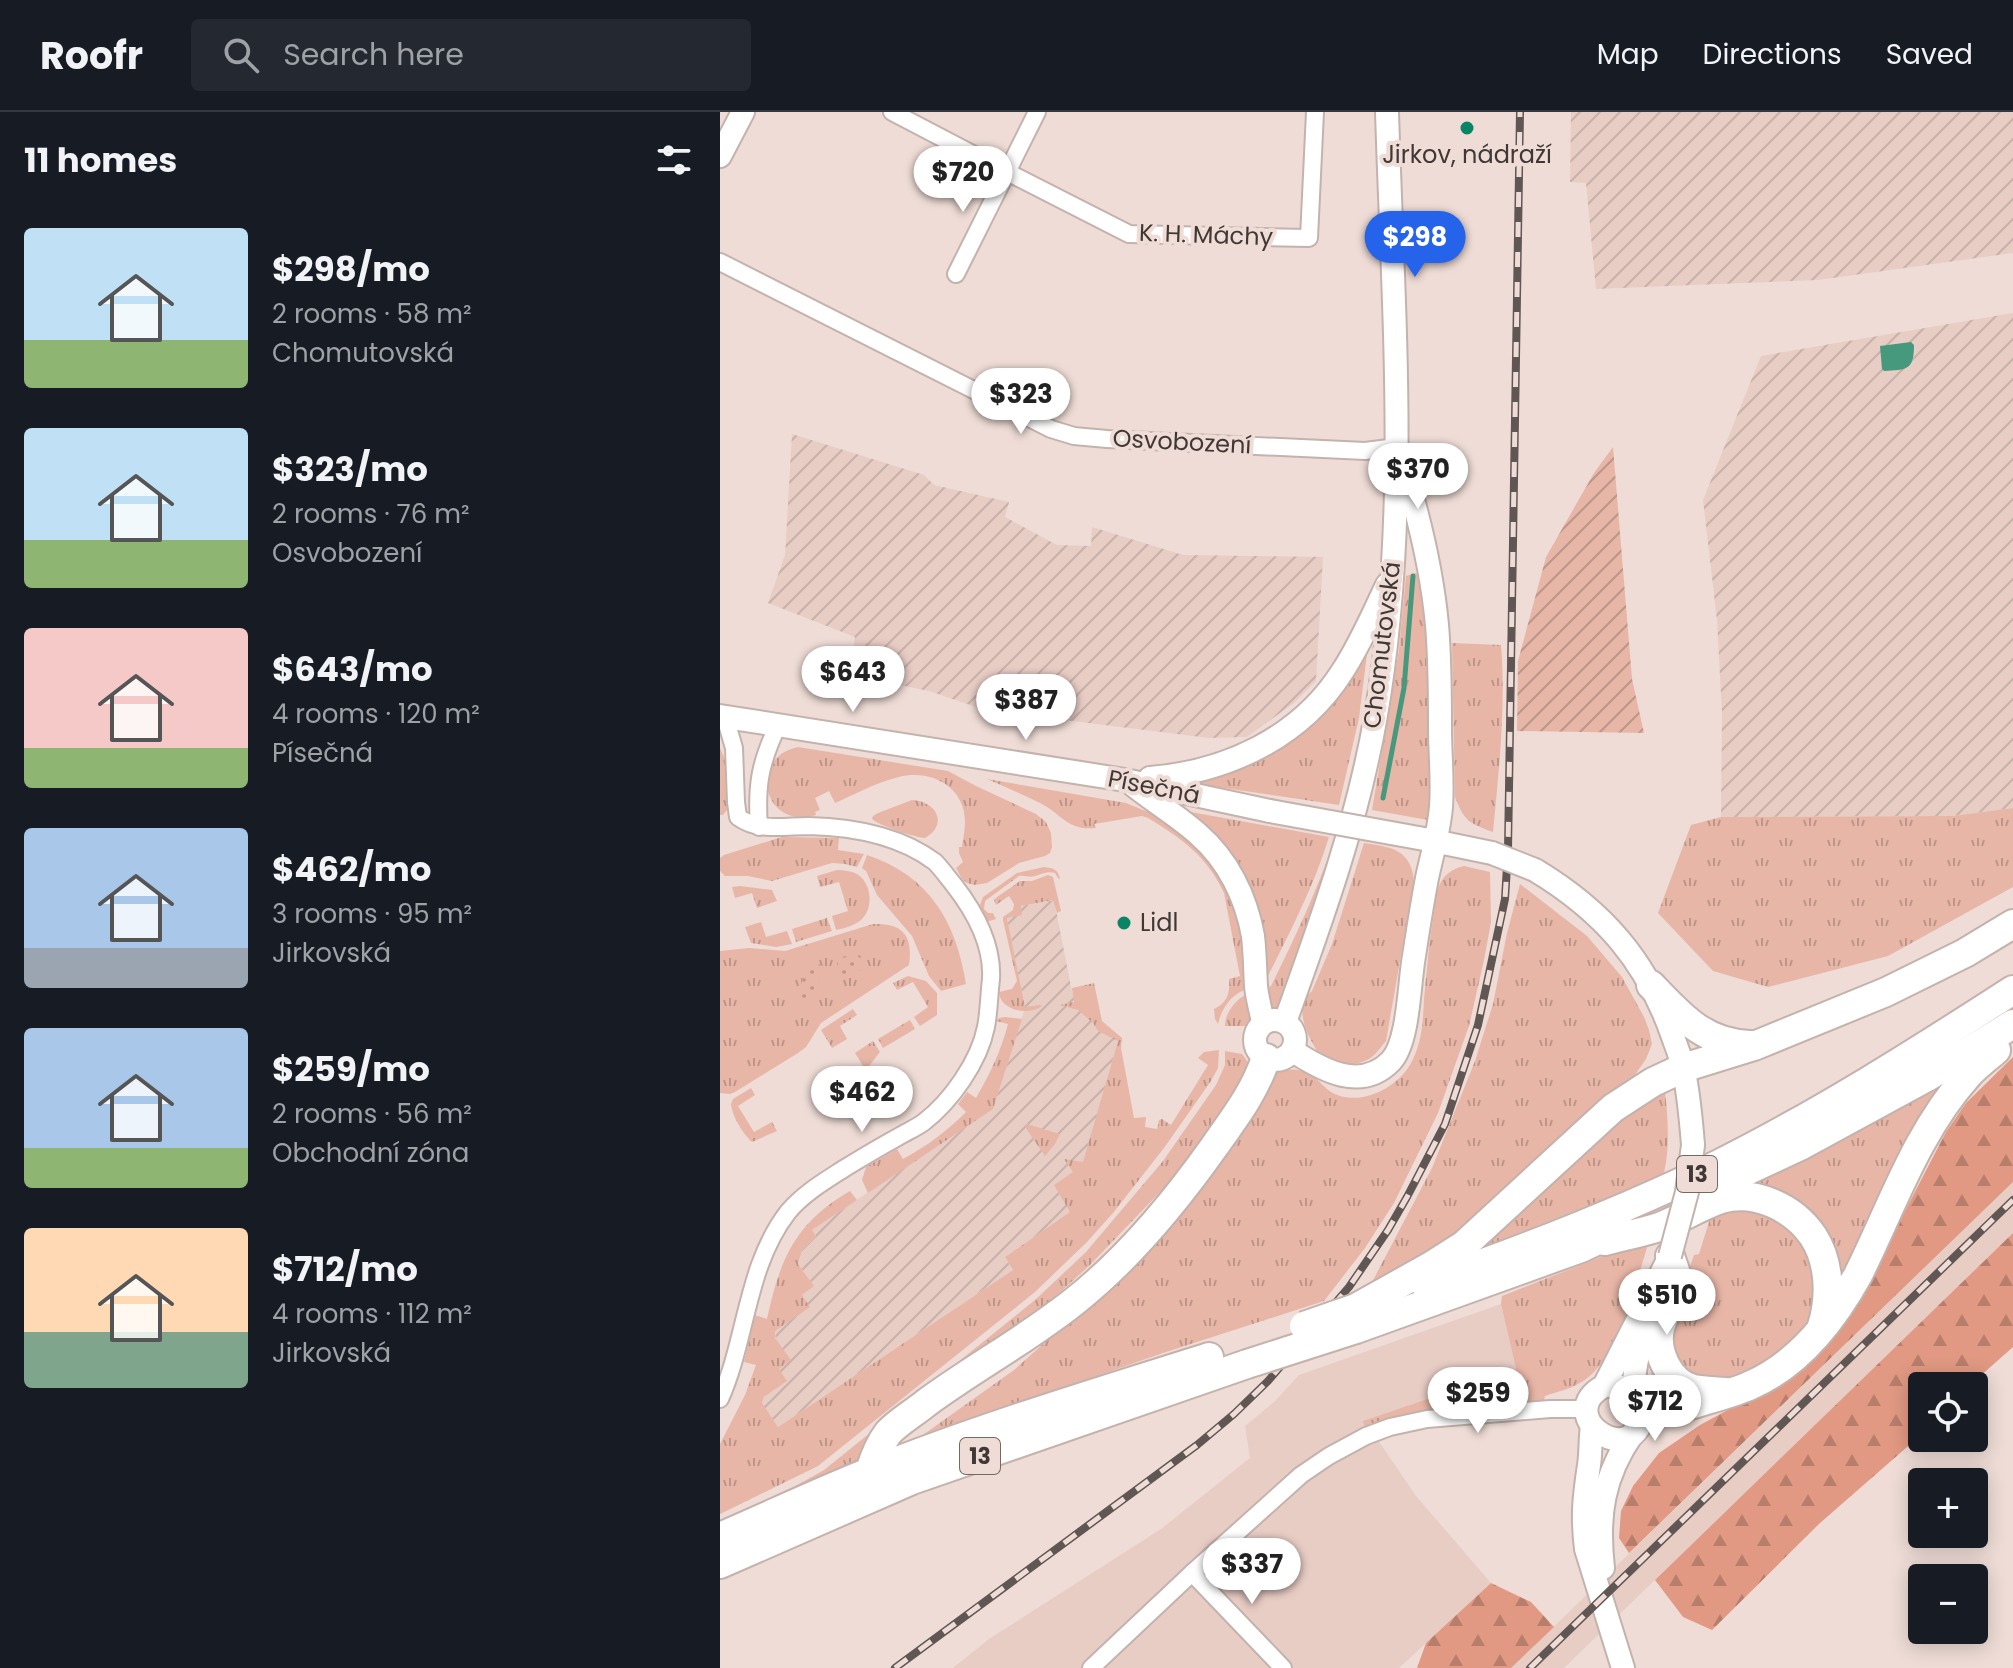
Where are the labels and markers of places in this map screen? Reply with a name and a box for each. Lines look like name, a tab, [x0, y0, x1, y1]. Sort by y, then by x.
marker: Jirkov, nádraží	[1458, 119, 1476, 137]
place label: Jirkov, nádraží	[1382, 138, 1552, 171]
pin: $720	[916, 146, 1010, 214]
pin: $298	[1368, 211, 1462, 279]
pin: $323	[974, 368, 1068, 436]
pin: $370	[1371, 443, 1465, 511]
pin: $643	[806, 646, 900, 714]
pin: $387	[979, 674, 1073, 742]
place label: Lidl	[1140, 906, 1178, 939]
marker: Lidl	[1115, 914, 1133, 932]
pin: $462	[815, 1066, 909, 1134]
pin: $510	[1620, 1269, 1714, 1337]
pin: $259	[1431, 1367, 1525, 1435]
pin: $712	[1608, 1375, 1702, 1443]
pin: $337	[1205, 1538, 1299, 1606]

